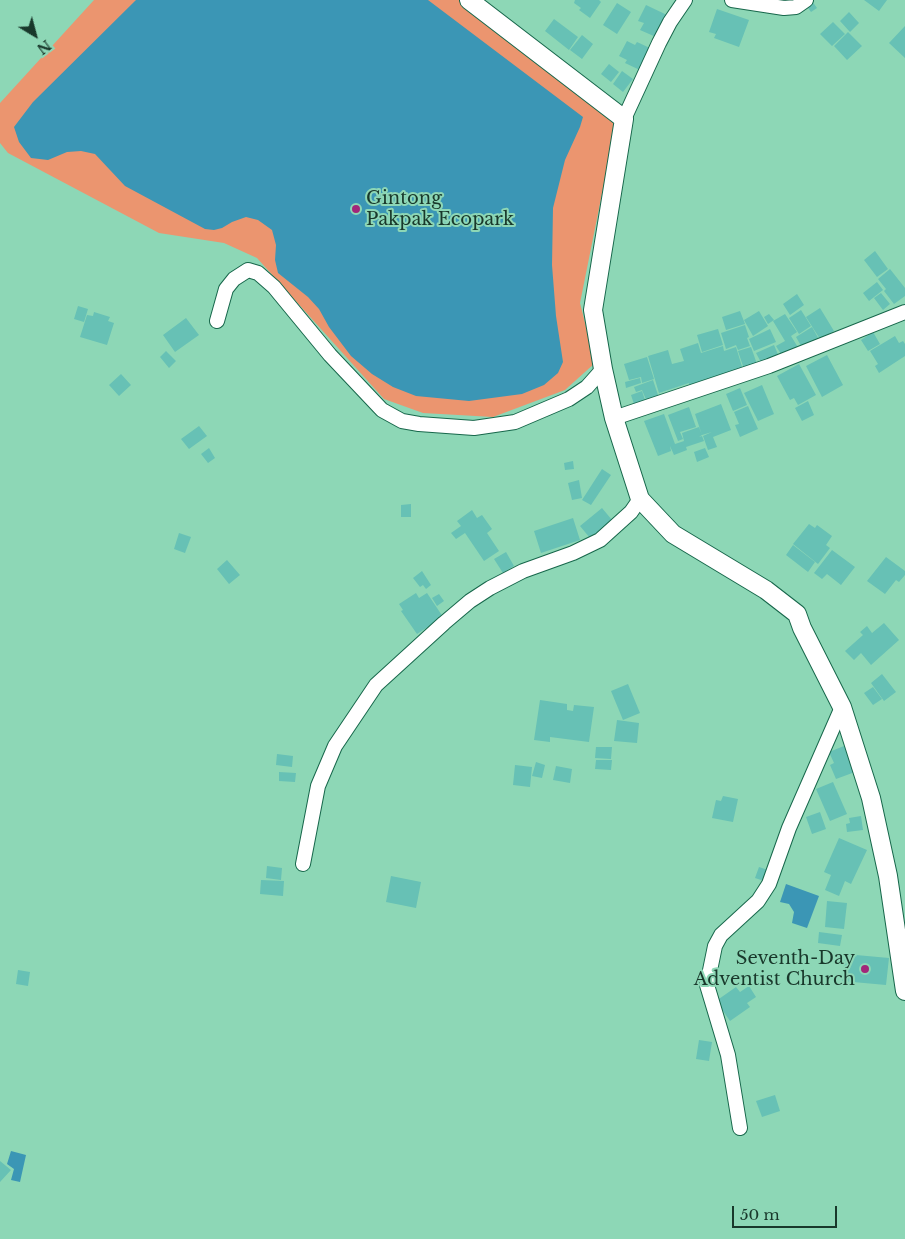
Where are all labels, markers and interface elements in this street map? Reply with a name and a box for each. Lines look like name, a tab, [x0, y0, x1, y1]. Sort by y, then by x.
north arrow	[10, 10, 60, 60]
text: N	[33, 36, 55, 58]
place label: Gintong Pakpak Ecopark	[366, 188, 514, 230]
marker: Gintong Pakpak Ecopark	[350, 203, 362, 215]
place label: Seventh-Day Adventist Church	[694, 948, 855, 991]
marker: Seventh-Day Adventist Church	[859, 963, 871, 975]
scale bar	[735, 1196, 840, 1228]
text: 50 m	[740, 1205, 780, 1224]

